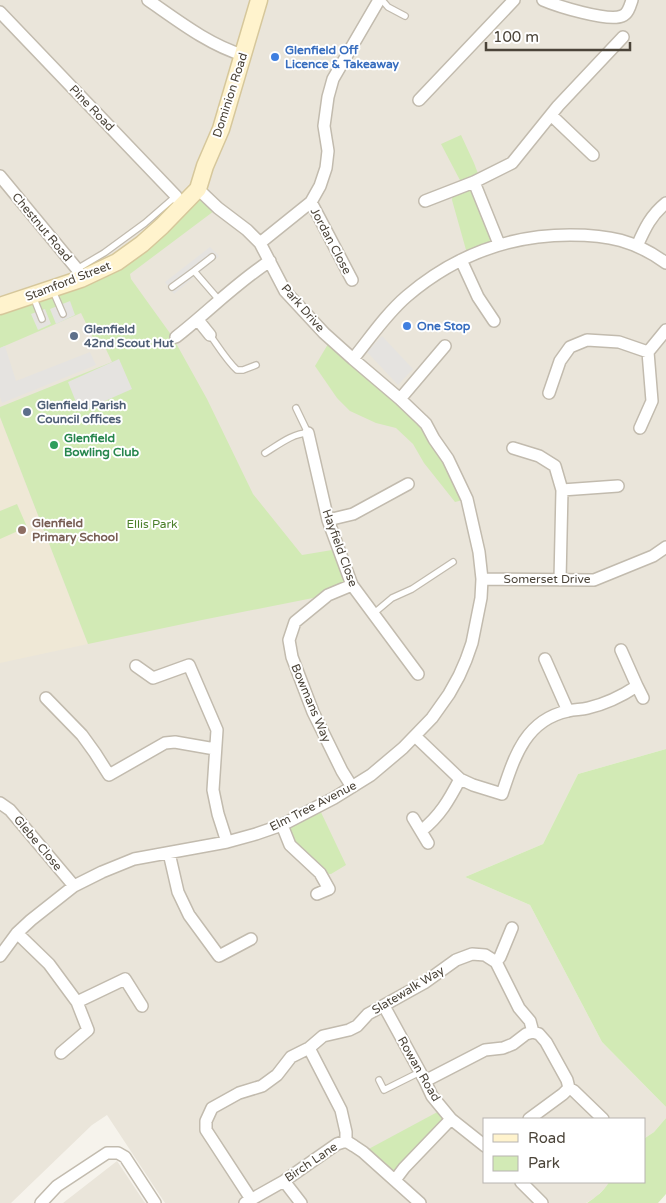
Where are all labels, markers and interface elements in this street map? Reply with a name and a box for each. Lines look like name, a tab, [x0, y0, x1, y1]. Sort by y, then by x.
scale bar	[486, 20, 630, 52]
text: 100 m	[493, 28, 539, 46]
place label: Glenfield Off Licence & Takeaway	[285, 43, 400, 72]
street label: Dominion Road	[210, 51, 250, 139]
marker: Glenfield Off Licence & Takeaway	[269, 51, 281, 63]
street label: Pine Road	[67, 82, 117, 134]
street label: Chestnut Road	[9, 190, 75, 264]
street label: Jordan Close	[308, 205, 354, 277]
street label: Stamford Street	[23, 258, 113, 304]
street label: Park Drive	[279, 281, 328, 335]
place label: One Stop	[417, 319, 471, 334]
marker: One Stop	[401, 320, 413, 332]
place label: Glenfield 42nd Scout Hut	[84, 322, 174, 350]
marker: Glenfield 42nd Scout Hut	[68, 330, 80, 342]
place label: Glenfield Parish Council offices	[37, 398, 126, 426]
marker: Glenfield Parish Council offices	[21, 406, 33, 418]
place label: Glenfield Bowling Club	[64, 431, 140, 460]
marker: Glenfield Bowling Club	[48, 439, 60, 451]
street label: Hayfield Close	[319, 507, 361, 589]
place label: Glenfield Primary School	[32, 516, 118, 545]
park label: Ellis Park	[126, 517, 178, 531]
marker: Glenfield Primary School	[16, 524, 28, 536]
street label: Somerset Drive	[504, 572, 591, 586]
street label: Bowmans Way	[288, 662, 334, 745]
street label: Elm Tree Avenue	[267, 778, 359, 834]
street label: Glebe Close	[11, 813, 65, 874]
street label: Slatewalk Way	[369, 963, 447, 1017]
street label: Rowan Road	[395, 1034, 443, 1104]
legend	[483, 1118, 646, 1183]
text: Road	[528, 1129, 566, 1147]
street label: Birch Lane	[282, 1139, 340, 1185]
text: Park	[528, 1154, 560, 1172]

